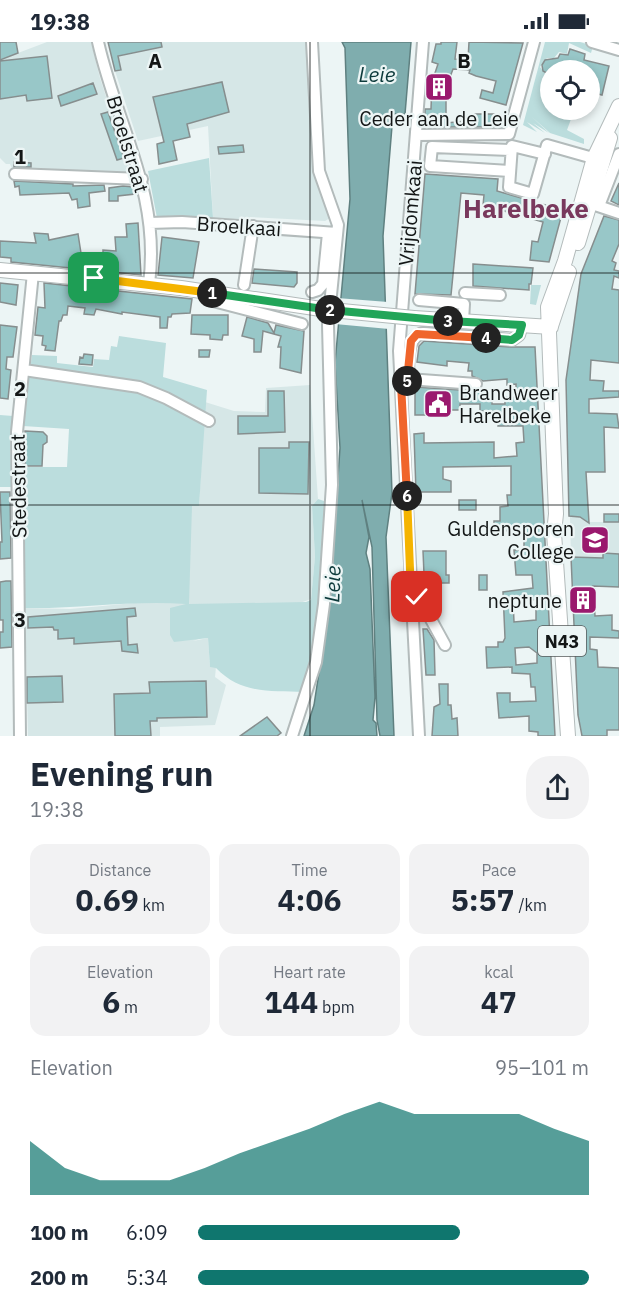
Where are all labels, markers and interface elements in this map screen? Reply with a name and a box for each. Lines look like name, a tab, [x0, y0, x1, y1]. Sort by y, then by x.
text: 19:38	[30, 7, 90, 36]
text: A	[148, 47, 162, 74]
text: B	[457, 47, 471, 74]
water label: Leie	[359, 60, 396, 88]
map controls	[540, 60, 600, 120]
button: locate	[540, 60, 600, 120]
building icon: Ceder aan de Leie	[423, 71, 455, 103]
street label: Broelstraat	[100, 92, 156, 196]
place label: Ceder aan de Leie	[359, 105, 519, 132]
text: 1	[14, 143, 26, 170]
street label: Vrijdomkaai	[392, 159, 428, 267]
district label: Harelbeke	[463, 191, 589, 225]
street label: Broelkaai	[196, 210, 282, 242]
pin	[68, 252, 119, 303]
icon: arrive	[77, 261, 110, 294]
pin: 1	[197, 278, 227, 308]
text: 1	[207, 283, 217, 303]
pin: 2	[315, 295, 345, 325]
text: 2	[325, 300, 335, 320]
pin: 3	[433, 306, 463, 336]
text: 3	[443, 311, 453, 331]
pin: 4	[471, 323, 501, 353]
text: 4	[481, 328, 491, 348]
pin: 5	[392, 366, 422, 396]
text: 5	[402, 371, 412, 391]
text: 2	[14, 375, 26, 402]
place label: Brandweer Harelbeke	[459, 379, 558, 429]
public building icon: Brandweer Harelbeke	[422, 388, 454, 420]
street label: Stedestraat	[4, 434, 32, 538]
pin: 6	[392, 481, 422, 511]
text: 6	[402, 486, 412, 506]
place label: Guldensporen College	[447, 515, 574, 565]
school or university icon: Guldensporen College	[579, 524, 611, 556]
water label: Leie	[317, 565, 347, 603]
pin	[391, 571, 442, 622]
icon: check	[400, 580, 433, 613]
building icon: neptune	[567, 584, 599, 616]
place label: neptune	[487, 587, 562, 614]
text: 3	[14, 606, 26, 633]
road number: N43	[538, 626, 586, 656]
text: Evening run	[30, 752, 214, 795]
button: share	[526, 756, 589, 819]
text: 19:38	[30, 796, 84, 823]
text: Distance	[89, 860, 151, 880]
text: Time	[292, 860, 327, 880]
text: Pace	[481, 860, 516, 880]
text: 0.69	[75, 880, 139, 919]
text: 4:06	[278, 880, 341, 919]
text: 5:57	[451, 880, 515, 919]
text: km	[139, 895, 165, 915]
text: /km	[515, 895, 547, 915]
text: Elevation	[87, 962, 153, 982]
text: Heart rate	[273, 962, 346, 982]
text: kcal	[484, 962, 513, 982]
text: 6	[102, 982, 120, 1021]
text: 144	[264, 982, 318, 1021]
text: 47	[481, 982, 517, 1021]
text: m	[120, 997, 138, 1017]
text: bpm	[318, 997, 355, 1017]
text: Elevation	[30, 1054, 113, 1081]
text: 95–101 m	[495, 1054, 589, 1081]
text: 100 m	[30, 1219, 89, 1246]
text: 6:09	[126, 1219, 168, 1246]
text: 200 m	[30, 1264, 89, 1291]
text: 5:34	[126, 1264, 168, 1291]

